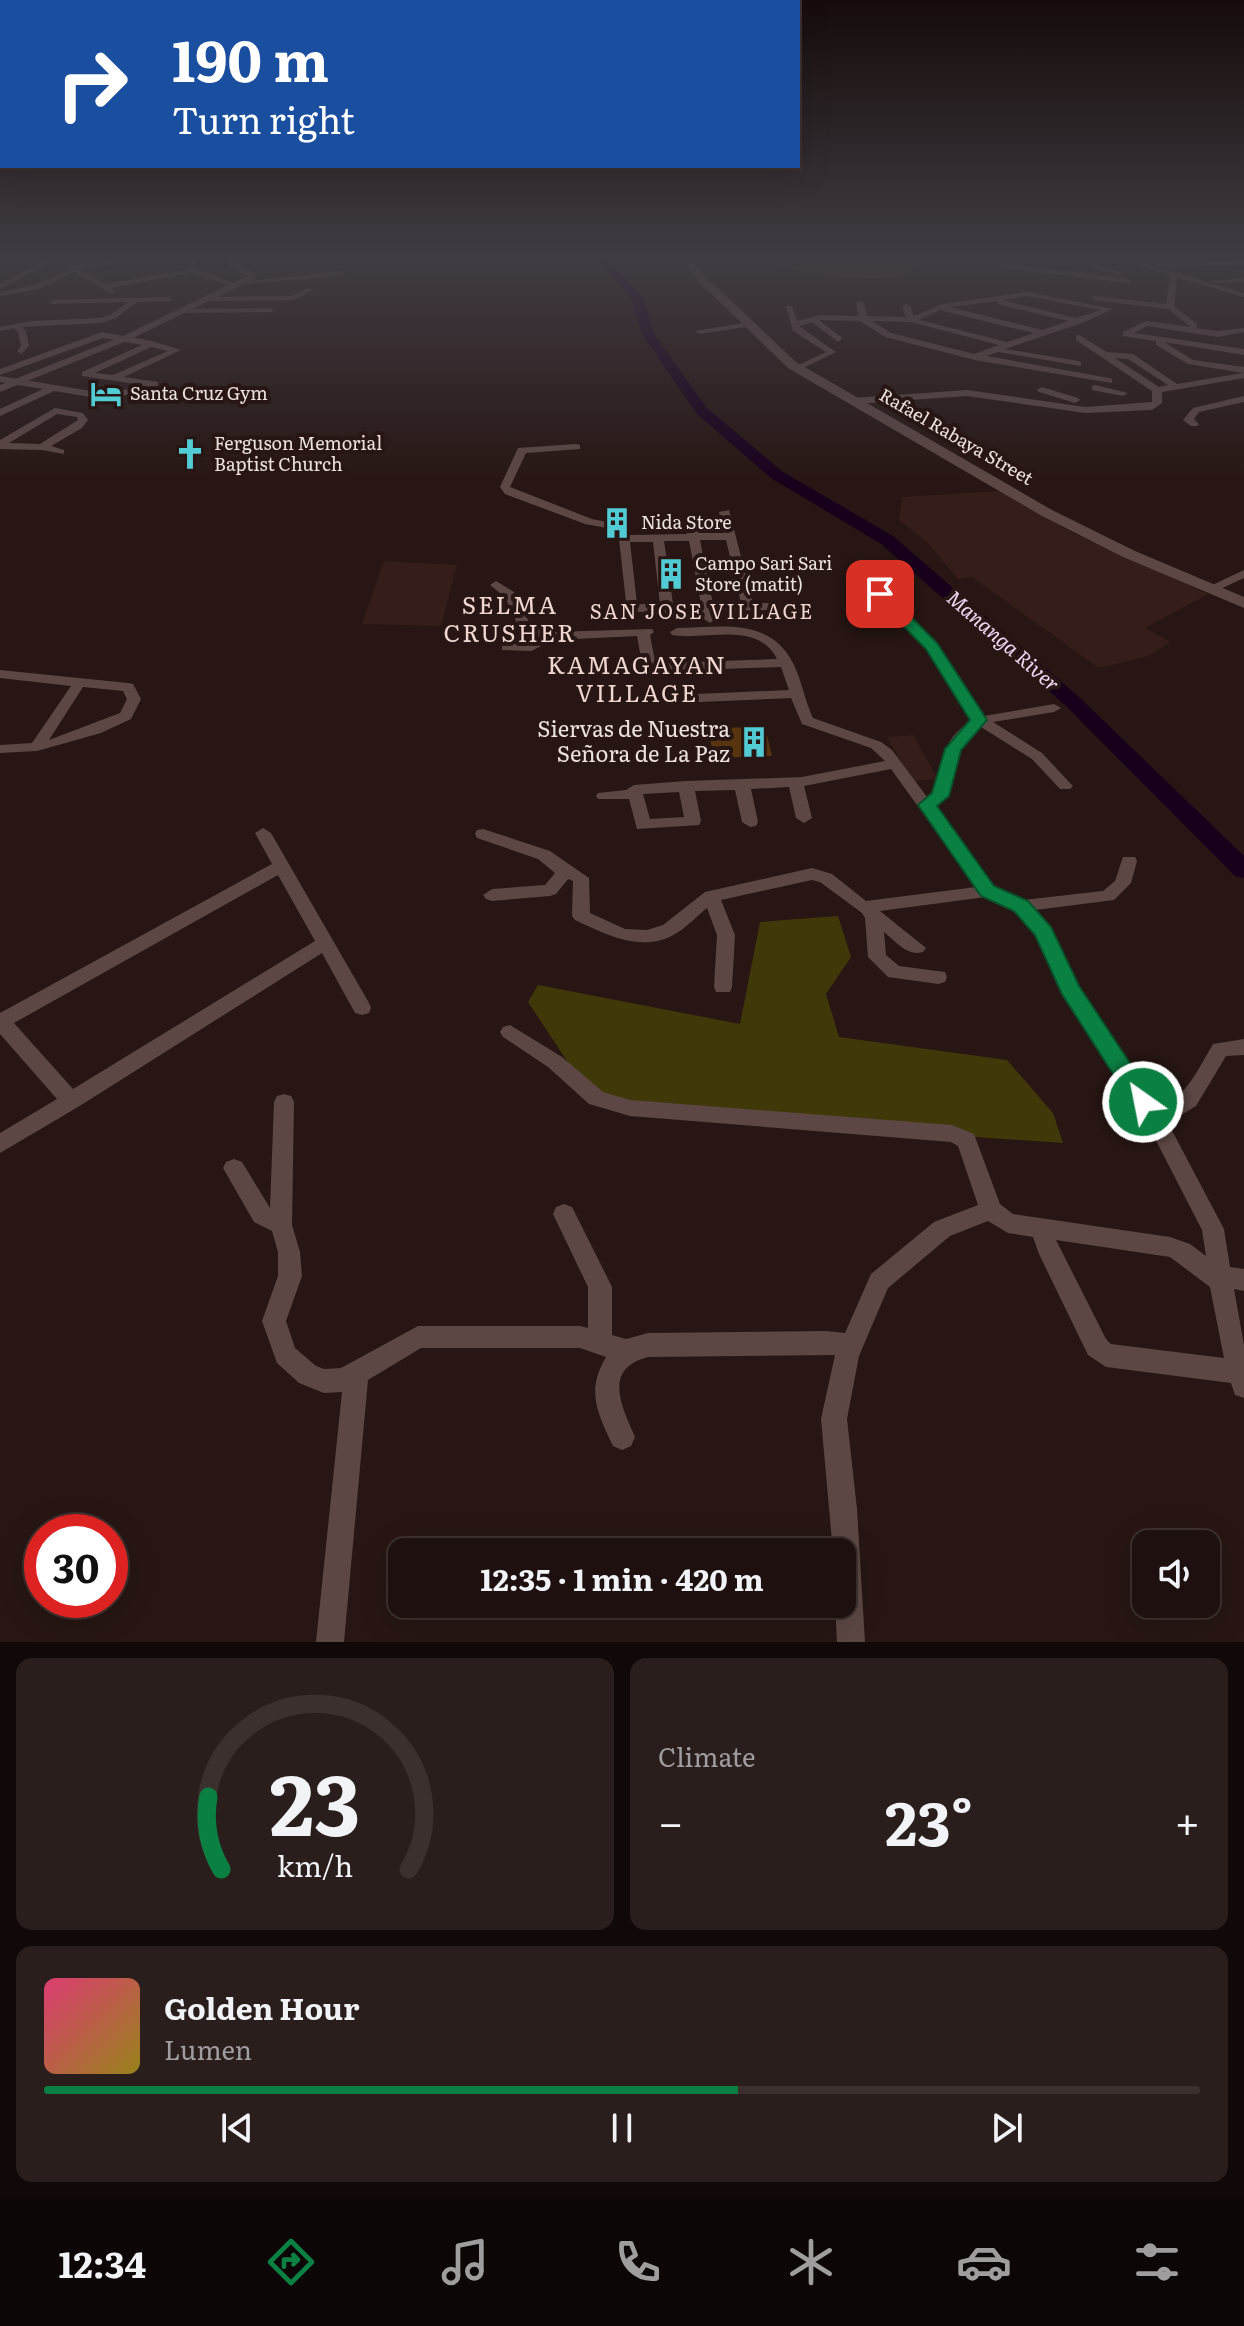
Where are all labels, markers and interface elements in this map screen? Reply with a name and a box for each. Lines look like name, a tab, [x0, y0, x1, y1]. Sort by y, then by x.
text: 190 m	[172, 16, 329, 99]
icon: right	[40, 32, 144, 136]
text: Turn right	[172, 92, 355, 145]
hotel icon: Santa Cruz Gym	[89, 377, 123, 411]
place label: Santa Cruz Gym	[130, 379, 268, 406]
street label: Rafael Rabaya Street	[875, 380, 1039, 491]
place label: Ferguson Memorial Baptist Church	[214, 429, 382, 477]
church icon: Ferguson Memorial Baptist Church	[173, 437, 207, 471]
building icon: Nida Store	[600, 506, 634, 540]
place label: Nida Store	[641, 508, 732, 535]
place label: Campo Sari Sari Store (matit)	[695, 549, 832, 597]
building icon: Campo Sari Sari Store (matit)	[654, 557, 688, 591]
pin	[846, 560, 914, 628]
icon: arrive	[858, 572, 902, 616]
water label: Mananga River	[941, 582, 1067, 697]
district label: SELMA CRUSHER	[443, 586, 577, 649]
district label: SAN JOSE VILLAGE	[590, 595, 814, 625]
district label: KAMAGAYAN VILLAGE	[547, 646, 727, 709]
place label: Siervas de Nuestra Señora de La Paz	[537, 711, 730, 769]
building icon: Siervas de Nuestra Señora de La Paz	[737, 725, 771, 759]
position arrow	[1101, 1060, 1185, 1144]
speed limit sign: 30	[24, 1514, 128, 1618]
map controls	[1132, 1530, 1220, 1618]
button: sound	[1132, 1530, 1220, 1618]
text: 12:35 · 1 min · 420 m	[480, 1556, 764, 1600]
text: Climate	[658, 1736, 756, 1775]
text: 23	[269, 1738, 361, 1862]
text: 23°	[885, 1775, 973, 1864]
text: −	[658, 1787, 684, 1853]
text: +	[1174, 1787, 1200, 1853]
text: km/h	[277, 1843, 353, 1886]
text: Golden Hour	[164, 1985, 359, 2029]
text: Lumen	[164, 2029, 252, 2068]
icon: previous	[215, 2106, 259, 2150]
icon: pause	[600, 2106, 644, 2150]
icon: next	[985, 2106, 1029, 2150]
icon: directions	[263, 2234, 319, 2290]
icon: music	[437, 2234, 493, 2290]
icon: phone	[610, 2234, 666, 2290]
icon: climate	[783, 2234, 839, 2290]
icon: car	[956, 2234, 1012, 2290]
icon: filters	[1129, 2234, 1185, 2290]
text: 12:34	[59, 2236, 146, 2289]

